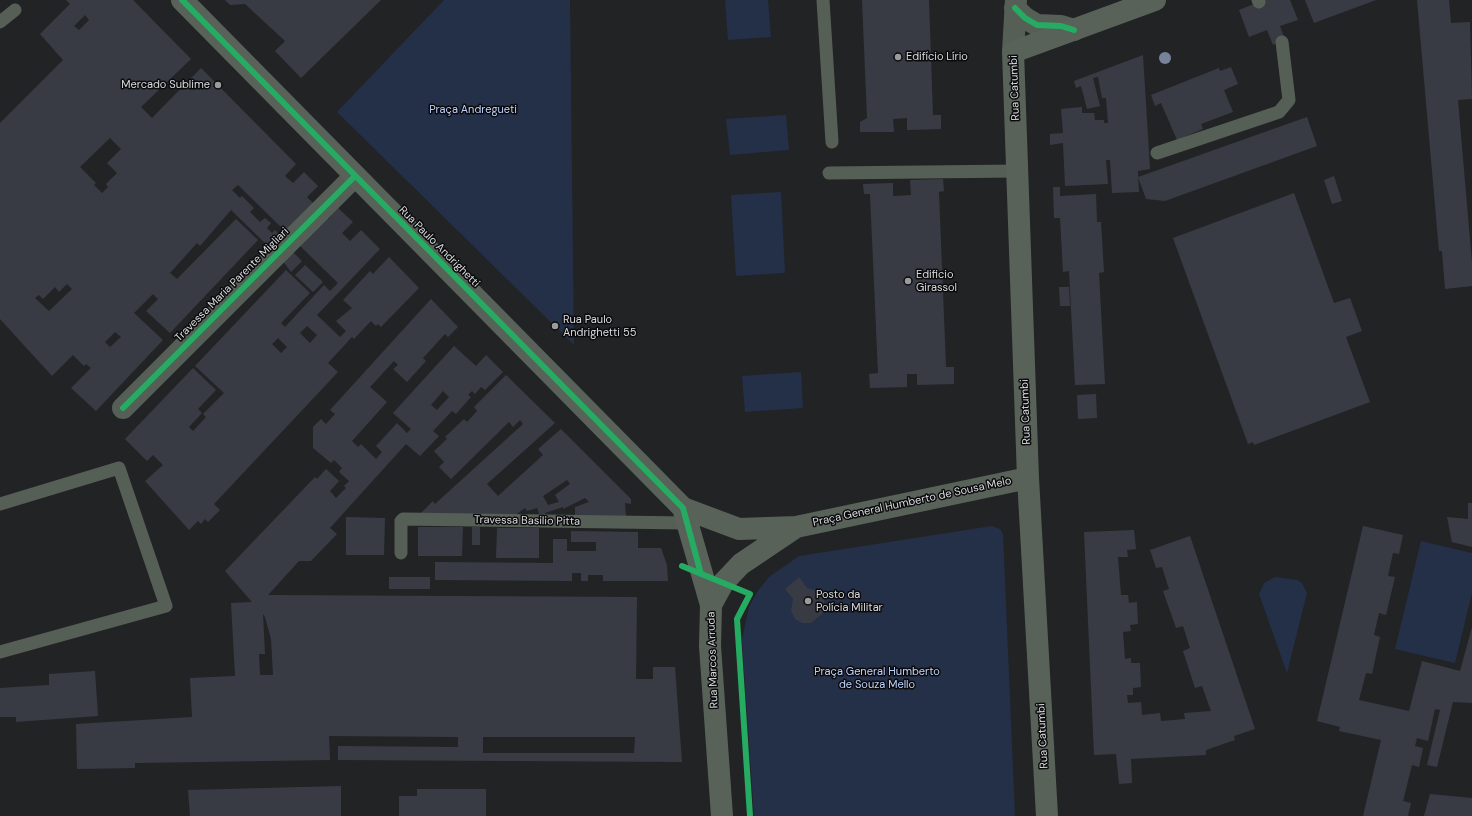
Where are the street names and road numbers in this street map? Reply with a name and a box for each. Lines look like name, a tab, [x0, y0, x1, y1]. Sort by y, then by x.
street label: Rua Catumbi	[1007, 55, 1023, 121]
street label: Rua Paulo Andrighetti	[396, 204, 482, 290]
street label: Travessa Maria Parente Migliari	[172, 225, 292, 345]
street label: Rua Catumbi	[1018, 379, 1034, 445]
street label: Praça General Humberto de Sousa Melo	[811, 474, 1013, 530]
street label: Travessa Basilio Pitta	[474, 513, 580, 529]
street label: Rua Marcos Arruda	[705, 611, 721, 709]
street label: Rua Catumbi	[1035, 703, 1051, 769]

